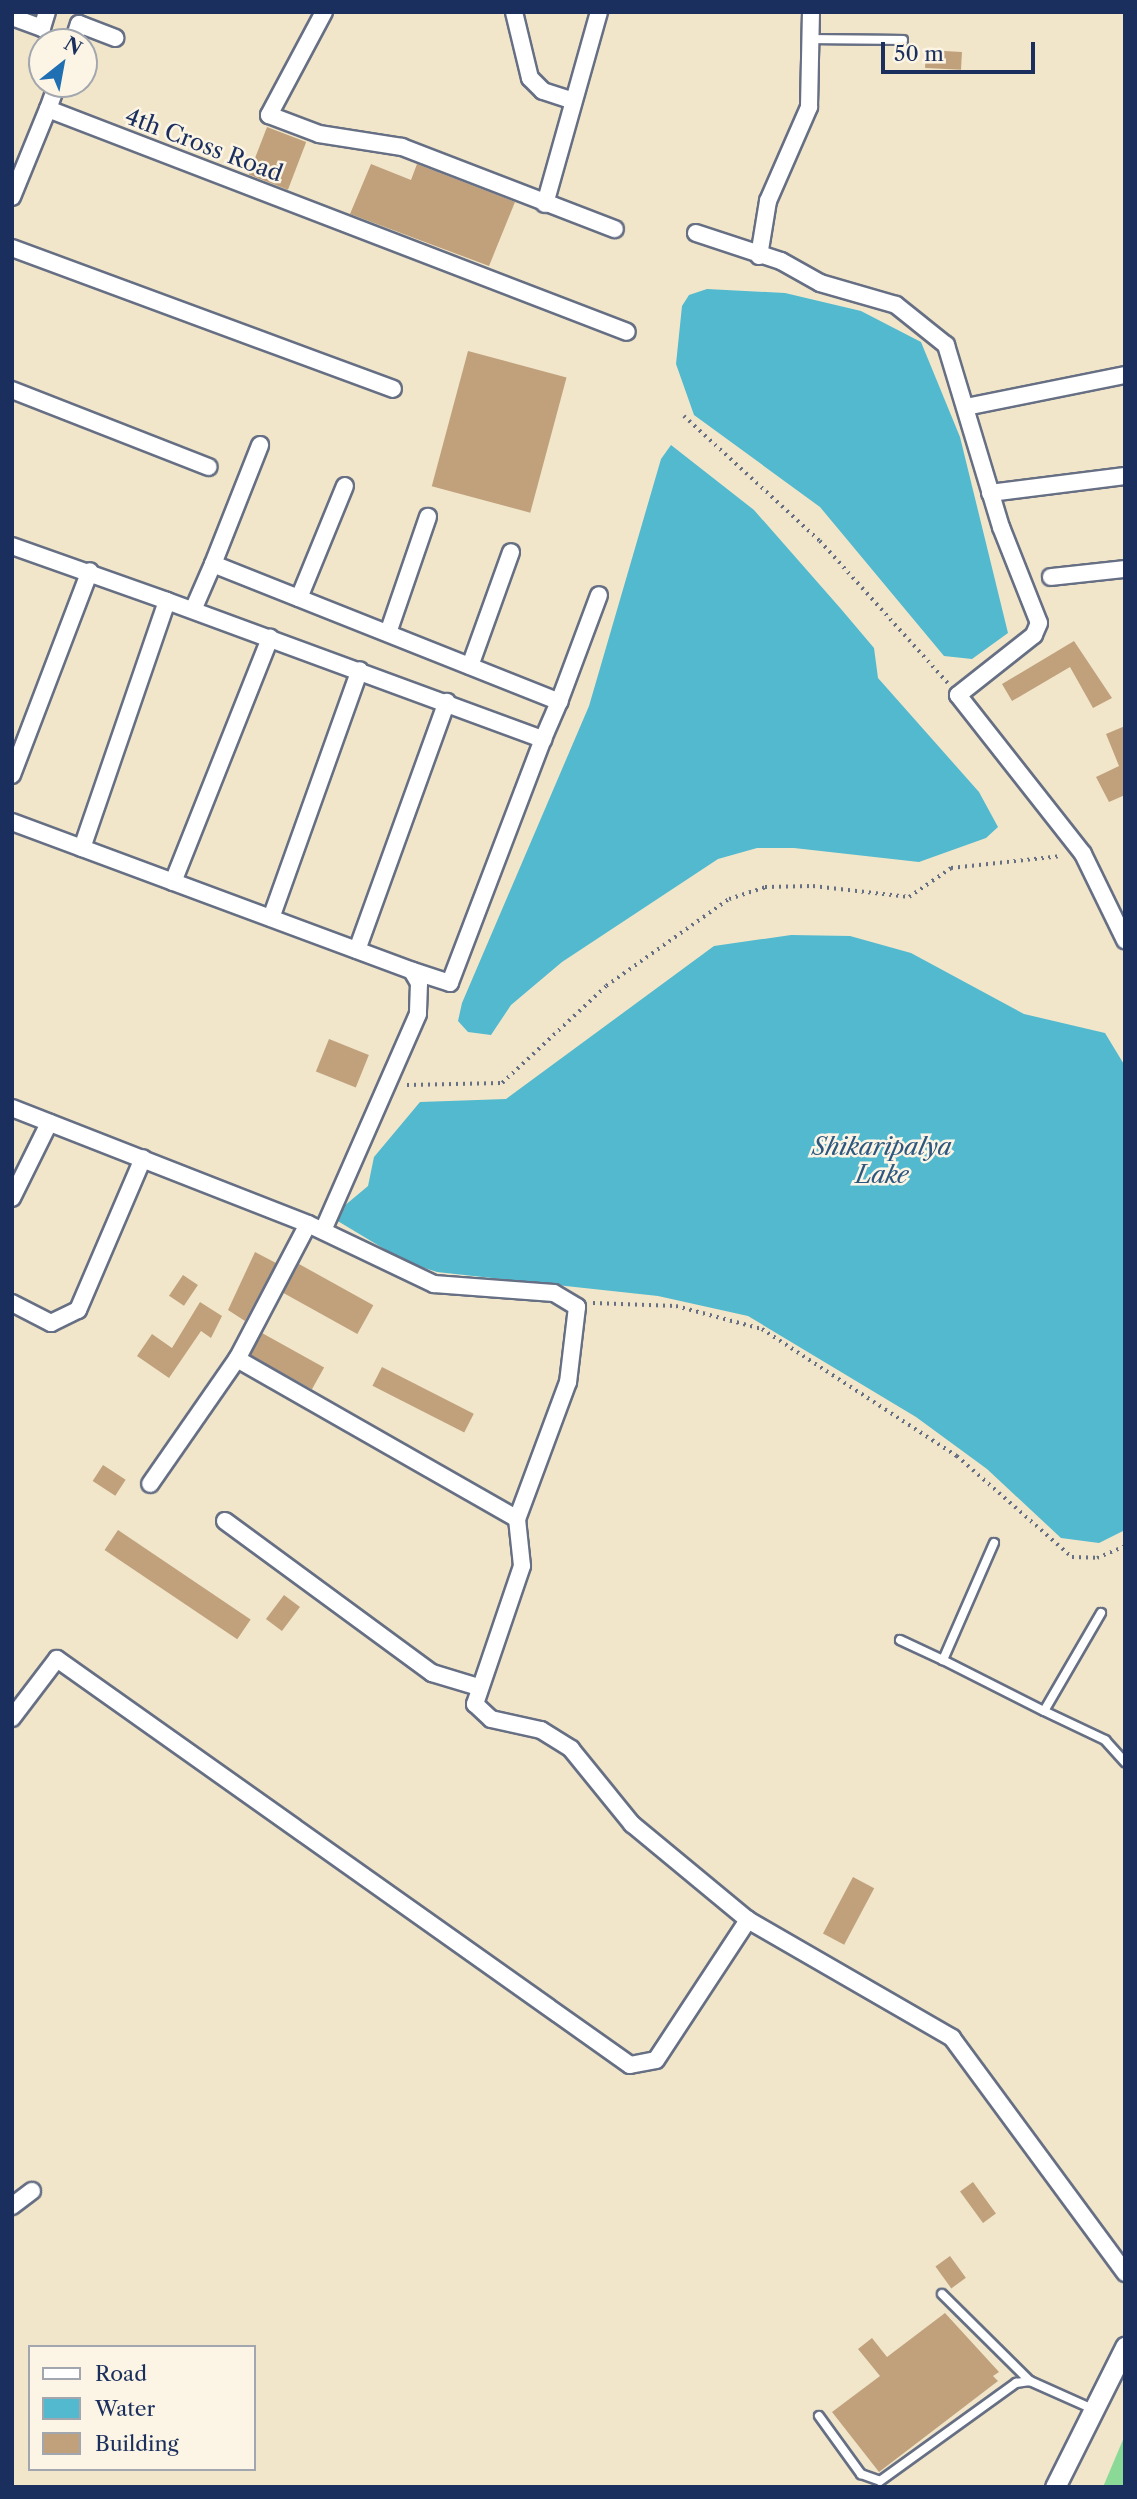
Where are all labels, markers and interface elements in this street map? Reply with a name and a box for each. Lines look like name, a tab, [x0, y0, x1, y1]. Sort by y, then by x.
north arrow	[28, 28, 98, 98]
scale bar	[885, 28, 1039, 72]
text: N	[60, 32, 86, 60]
text: 50 m	[894, 41, 944, 66]
street label: 4th Cross Road	[121, 102, 287, 188]
water label: Shikaripalya Lake	[812, 1133, 952, 1189]
legend	[28, 2345, 256, 2471]
text: Road	[95, 2361, 147, 2386]
text: Water	[95, 2396, 155, 2421]
text: Building	[95, 2431, 179, 2456]

